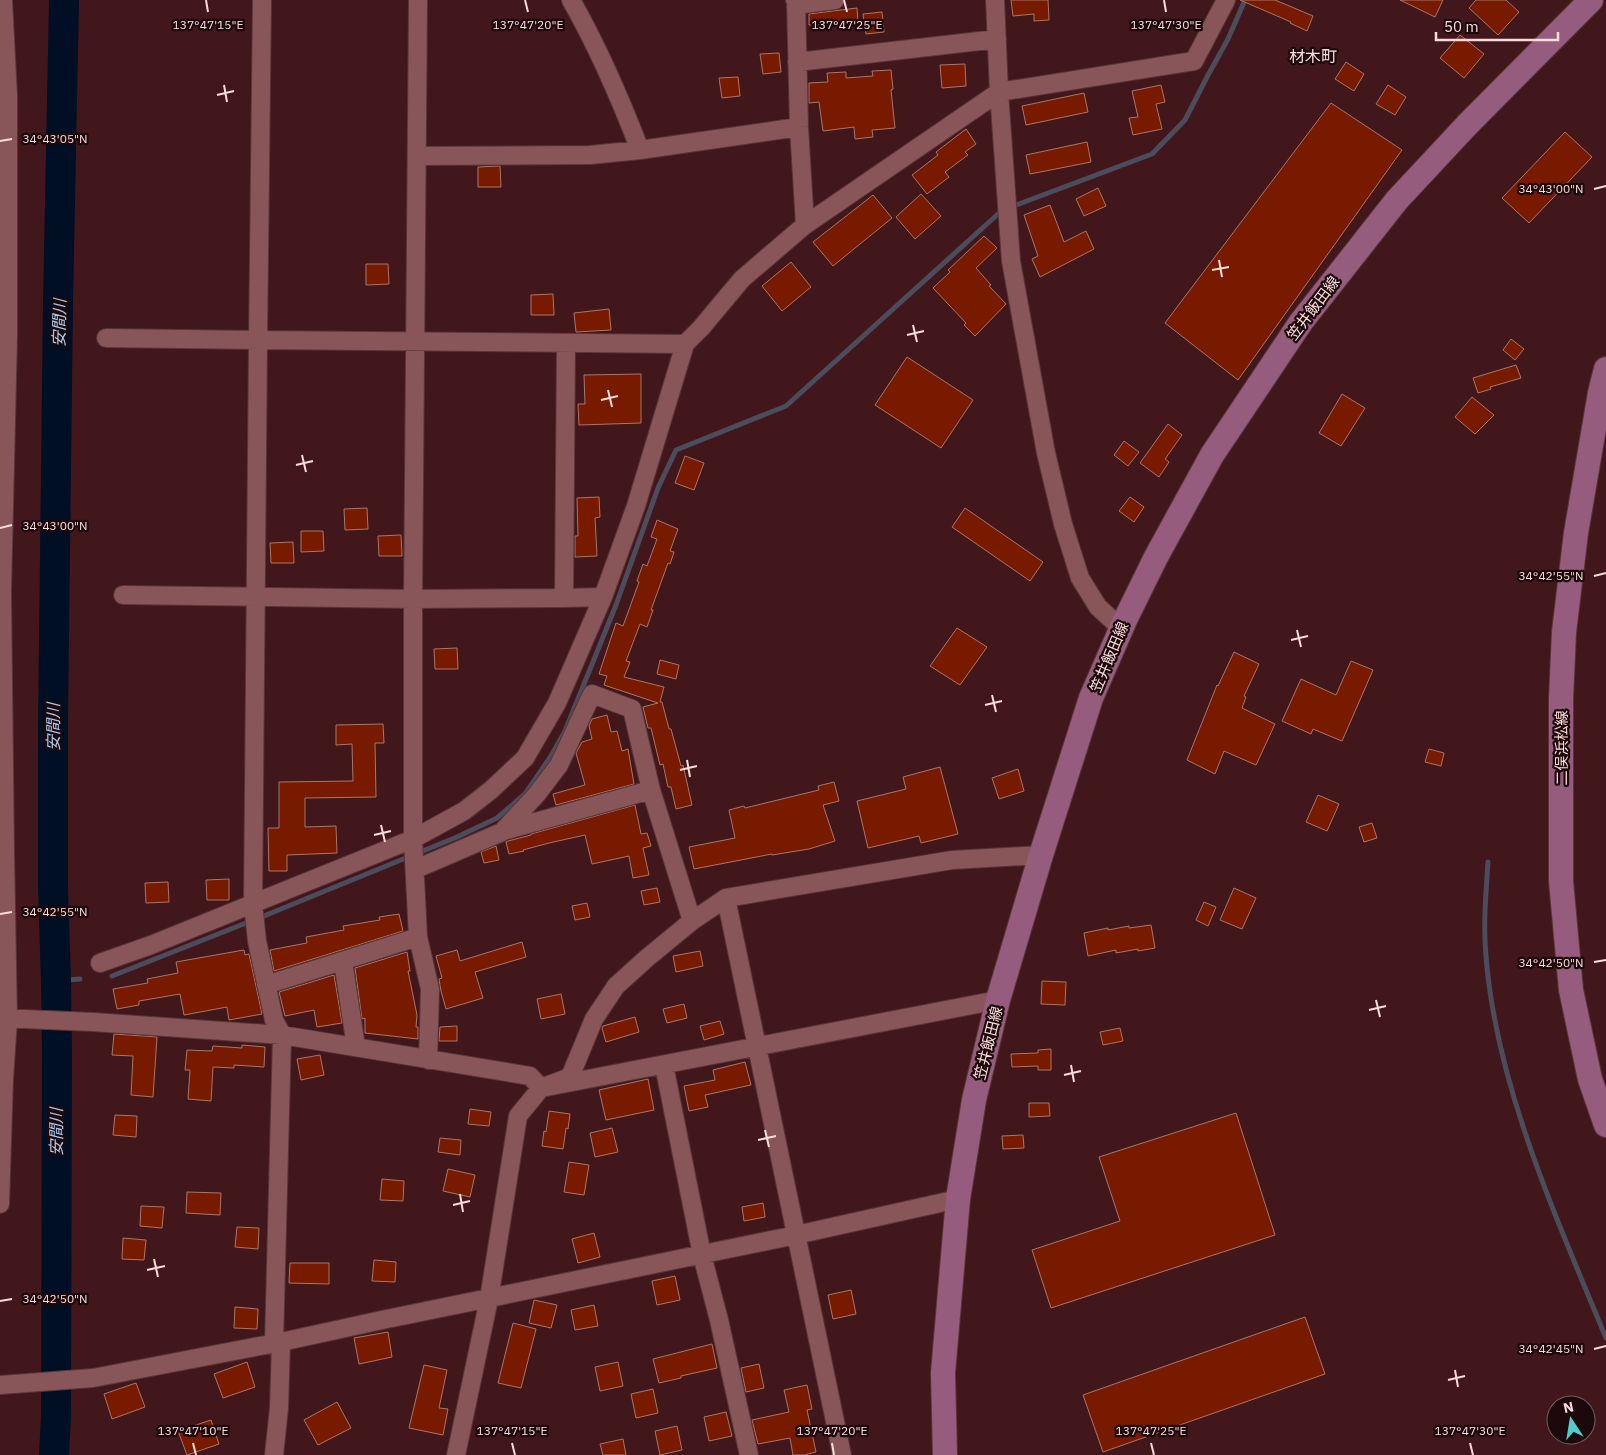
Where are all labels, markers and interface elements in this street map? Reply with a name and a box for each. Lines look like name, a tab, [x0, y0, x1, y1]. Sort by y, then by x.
scale bar	[1436, 10, 1558, 42]
text: 137°47'15"E	[173, 17, 243, 32]
text: 137°47'20"E	[493, 17, 563, 32]
text: 137°47'25"E	[812, 17, 882, 32]
text: 137°47'30"E	[1131, 17, 1201, 32]
text: 50 m	[1444, 17, 1479, 36]
district label: 材木町	[1289, 46, 1337, 66]
text: 34°43'05"N	[22, 131, 88, 146]
text: 34°43'00"N	[1518, 181, 1584, 196]
street label: 笠井飯田線	[1283, 272, 1343, 344]
water label: 安間川	[49, 297, 69, 347]
text: 34°43'00"N	[22, 518, 88, 533]
text: 34°42'55"N	[1518, 568, 1584, 583]
street label: 笠井飯田線	[1086, 619, 1132, 695]
water label: 安間川	[43, 701, 63, 751]
street label: 二俣浜松線	[1552, 710, 1571, 786]
text: 34°42'55"N	[22, 904, 88, 919]
text: 34°42'50"N	[1518, 955, 1584, 970]
street label: 笠井飯田線	[970, 1004, 1006, 1082]
water label: 安間川	[46, 1106, 66, 1156]
text: 34°42'50"N	[22, 1291, 88, 1306]
text: 34°42'45"N	[1518, 1341, 1584, 1356]
north arrow	[1546, 1395, 1596, 1445]
text: N	[1561, 1397, 1575, 1417]
text: 137°47'10"E	[158, 1423, 228, 1438]
text: 137°47'15"E	[477, 1423, 547, 1438]
text: 137°47'20"E	[797, 1423, 867, 1438]
text: 137°47'25"E	[1116, 1423, 1186, 1438]
text: 137°47'30"E	[1435, 1423, 1505, 1438]

